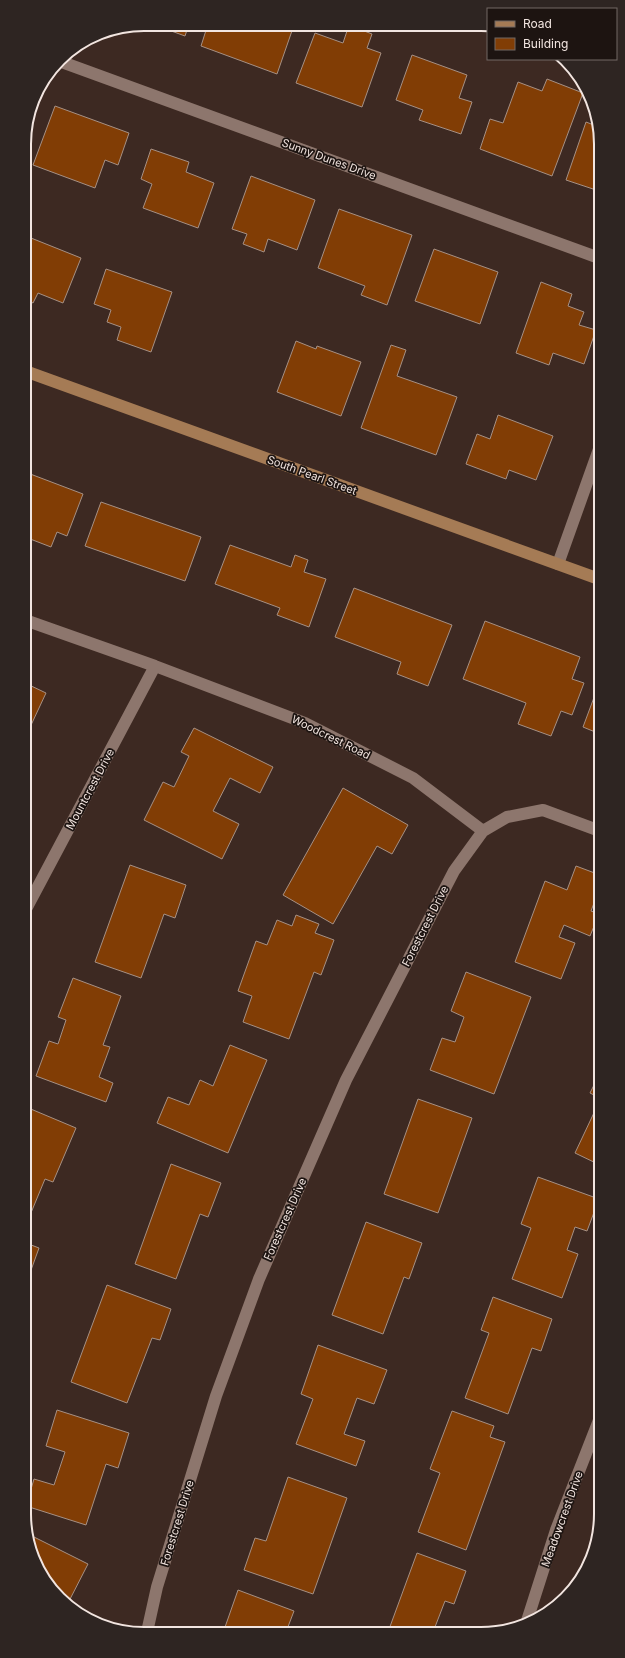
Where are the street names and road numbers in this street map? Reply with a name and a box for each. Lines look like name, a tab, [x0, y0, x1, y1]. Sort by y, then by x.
street label: Sunny Dunes Drive	[280, 135, 378, 183]
street label: South Pearl Street	[265, 452, 359, 498]
street label: Woodcrest Road	[289, 712, 373, 762]
street label: Mountcrest Drive	[63, 746, 117, 832]
street label: Forestcrest Drive	[399, 883, 451, 969]
street label: Forestcrest Drive	[261, 1176, 309, 1262]
street label: Meadowcrest Drive	[538, 1469, 586, 1569]
street label: Forestcrest Drive	[157, 1479, 197, 1567]

